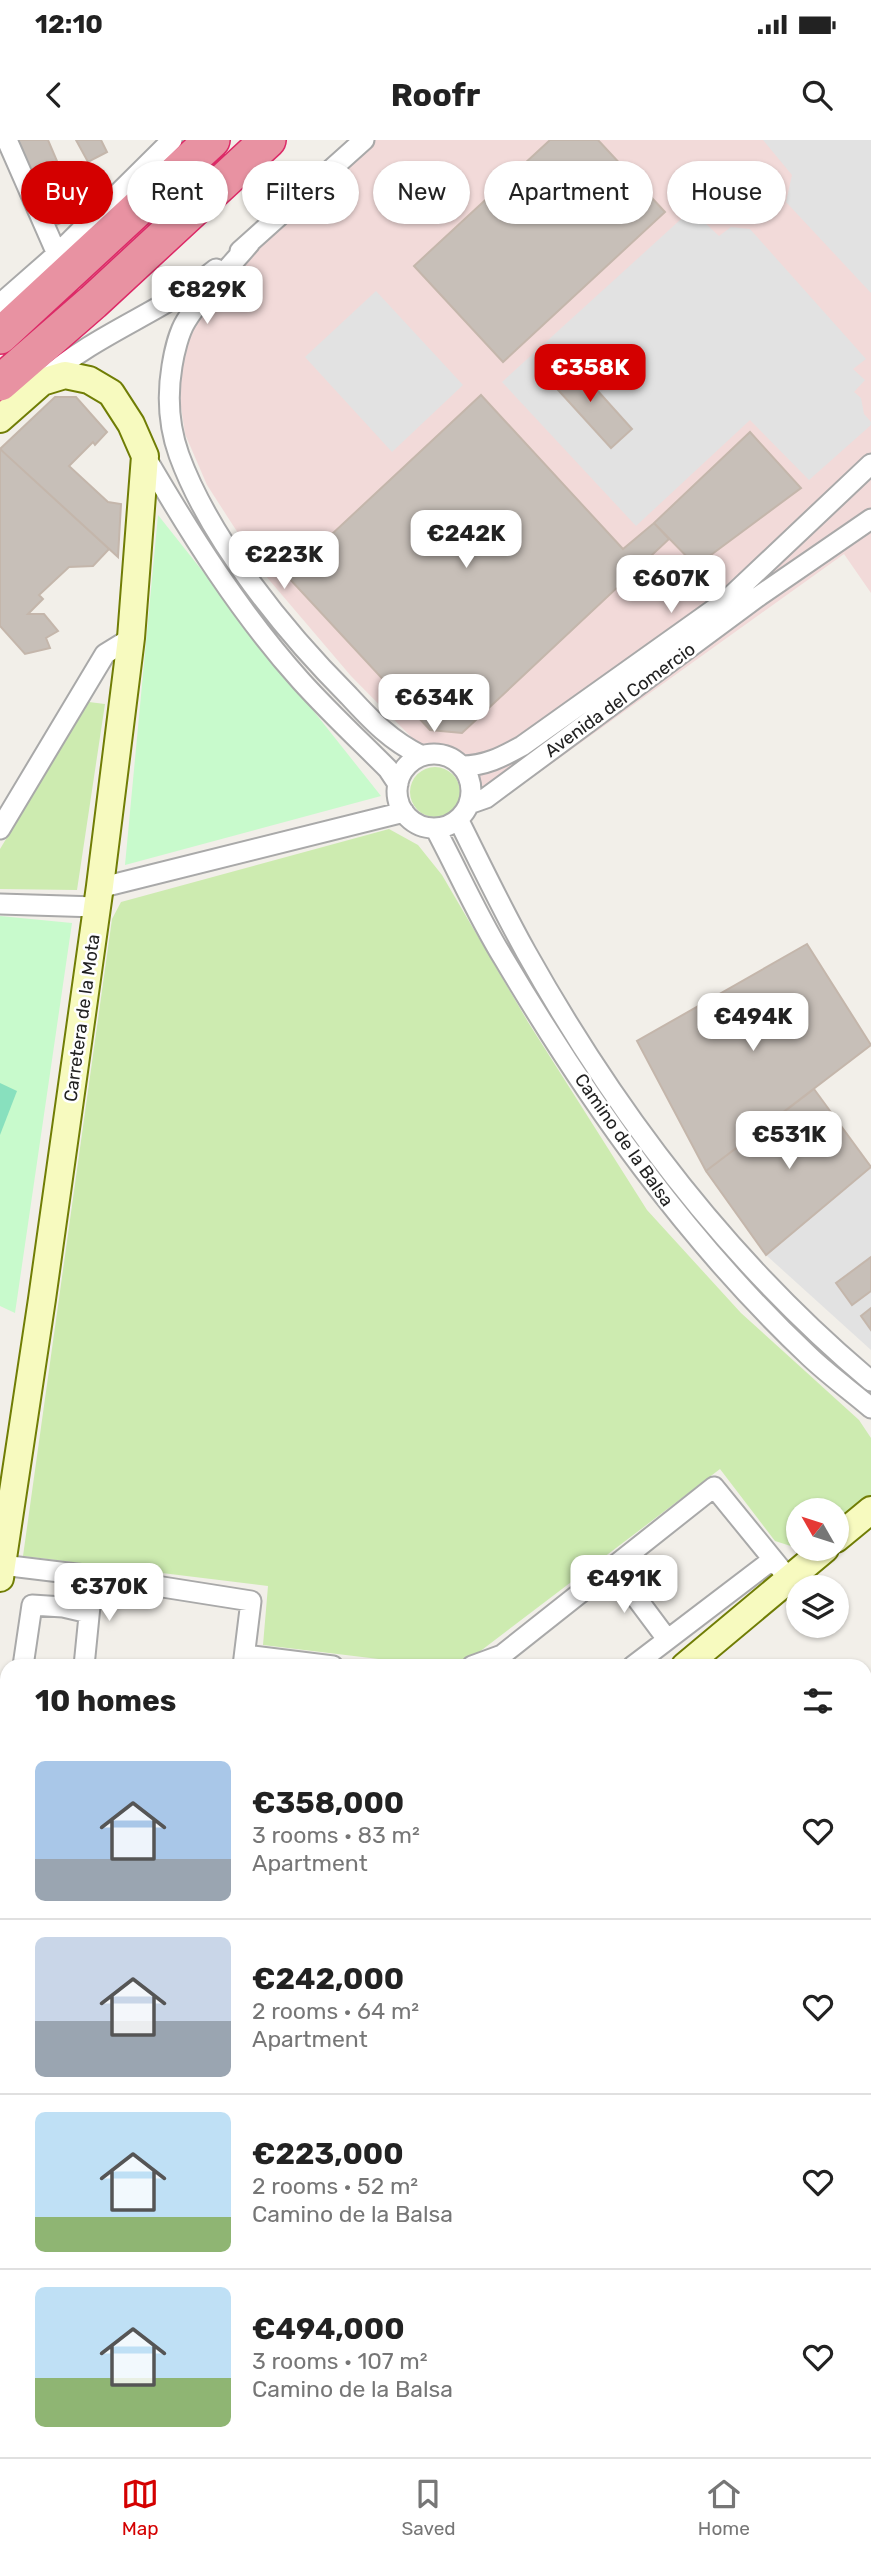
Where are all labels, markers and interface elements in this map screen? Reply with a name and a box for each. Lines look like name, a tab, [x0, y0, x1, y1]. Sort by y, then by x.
text: 12:10	[35, 9, 103, 40]
icon: back	[35, 76, 73, 114]
text: Roofr	[391, 76, 480, 114]
icon: search	[798, 76, 836, 114]
chip: Buy	[21, 161, 113, 224]
chip: Rent	[127, 161, 228, 224]
chip: Filters	[242, 161, 359, 224]
chip: New	[373, 161, 470, 224]
chip: Apartment	[484, 161, 653, 224]
chip: House	[667, 161, 786, 224]
pin: €829K	[158, 267, 256, 326]
text: €829K	[168, 275, 246, 303]
pin: €358K	[541, 344, 639, 404]
text: €358K	[551, 353, 629, 381]
pin: €242K	[417, 510, 515, 570]
text: €242K	[427, 519, 505, 547]
pin: €223K	[235, 532, 333, 591]
text: €223K	[245, 540, 323, 568]
pin: €607K	[622, 556, 720, 615]
text: €607K	[632, 564, 710, 592]
street label: Avenida del Comercio	[540, 638, 700, 762]
pin: €634K	[385, 674, 483, 734]
text: €634K	[394, 683, 474, 711]
street label: Carretera de la Mota	[59, 933, 105, 1103]
pin: €494K	[704, 993, 802, 1053]
text: €494K	[713, 1002, 793, 1030]
street label: Camino de la Balsa	[570, 1069, 678, 1211]
pin: €531K	[740, 1112, 838, 1171]
text: €531K	[752, 1120, 826, 1148]
north arrow	[786, 1498, 849, 1561]
map controls	[786, 1498, 849, 1638]
pin: €491K	[575, 1556, 673, 1615]
pin: €370K	[60, 1564, 158, 1623]
text: €491K	[586, 1564, 662, 1592]
text: €370K	[70, 1572, 148, 1600]
button: layers	[786, 1575, 849, 1638]
icon: filters	[799, 1682, 837, 1720]
text: 10 homes	[35, 1683, 176, 1719]
text: €358,000	[252, 1785, 404, 1821]
icon: home	[91, 1789, 175, 1873]
icon: heart	[799, 1812, 837, 1850]
text: 3 rooms · 83 m²	[252, 1821, 420, 1849]
text: Apartment	[252, 1849, 368, 1877]
text: €242,000	[252, 1961, 404, 1997]
icon: home	[91, 1965, 175, 2049]
icon: heart	[799, 1988, 837, 2026]
text: 2 rooms · 64 m²	[252, 1997, 419, 2025]
text: Apartment	[252, 2025, 368, 2053]
text: €223,000	[252, 2136, 404, 2172]
icon: home	[91, 2140, 175, 2224]
icon: heart	[799, 2163, 837, 2201]
text: 2 rooms · 52 m²	[252, 2172, 418, 2200]
text: Camino de la Balsa	[252, 2200, 453, 2228]
text: €494,000	[252, 2311, 405, 2347]
icon: home	[91, 2315, 175, 2399]
icon: heart	[799, 2338, 837, 2376]
text: 3 rooms · 107 m²	[252, 2347, 428, 2375]
text: Camino de la Balsa	[252, 2375, 453, 2403]
tab: Map	[121, 2475, 159, 2540]
tab: Saved	[401, 2475, 456, 2540]
tab: Home	[698, 2475, 750, 2540]

